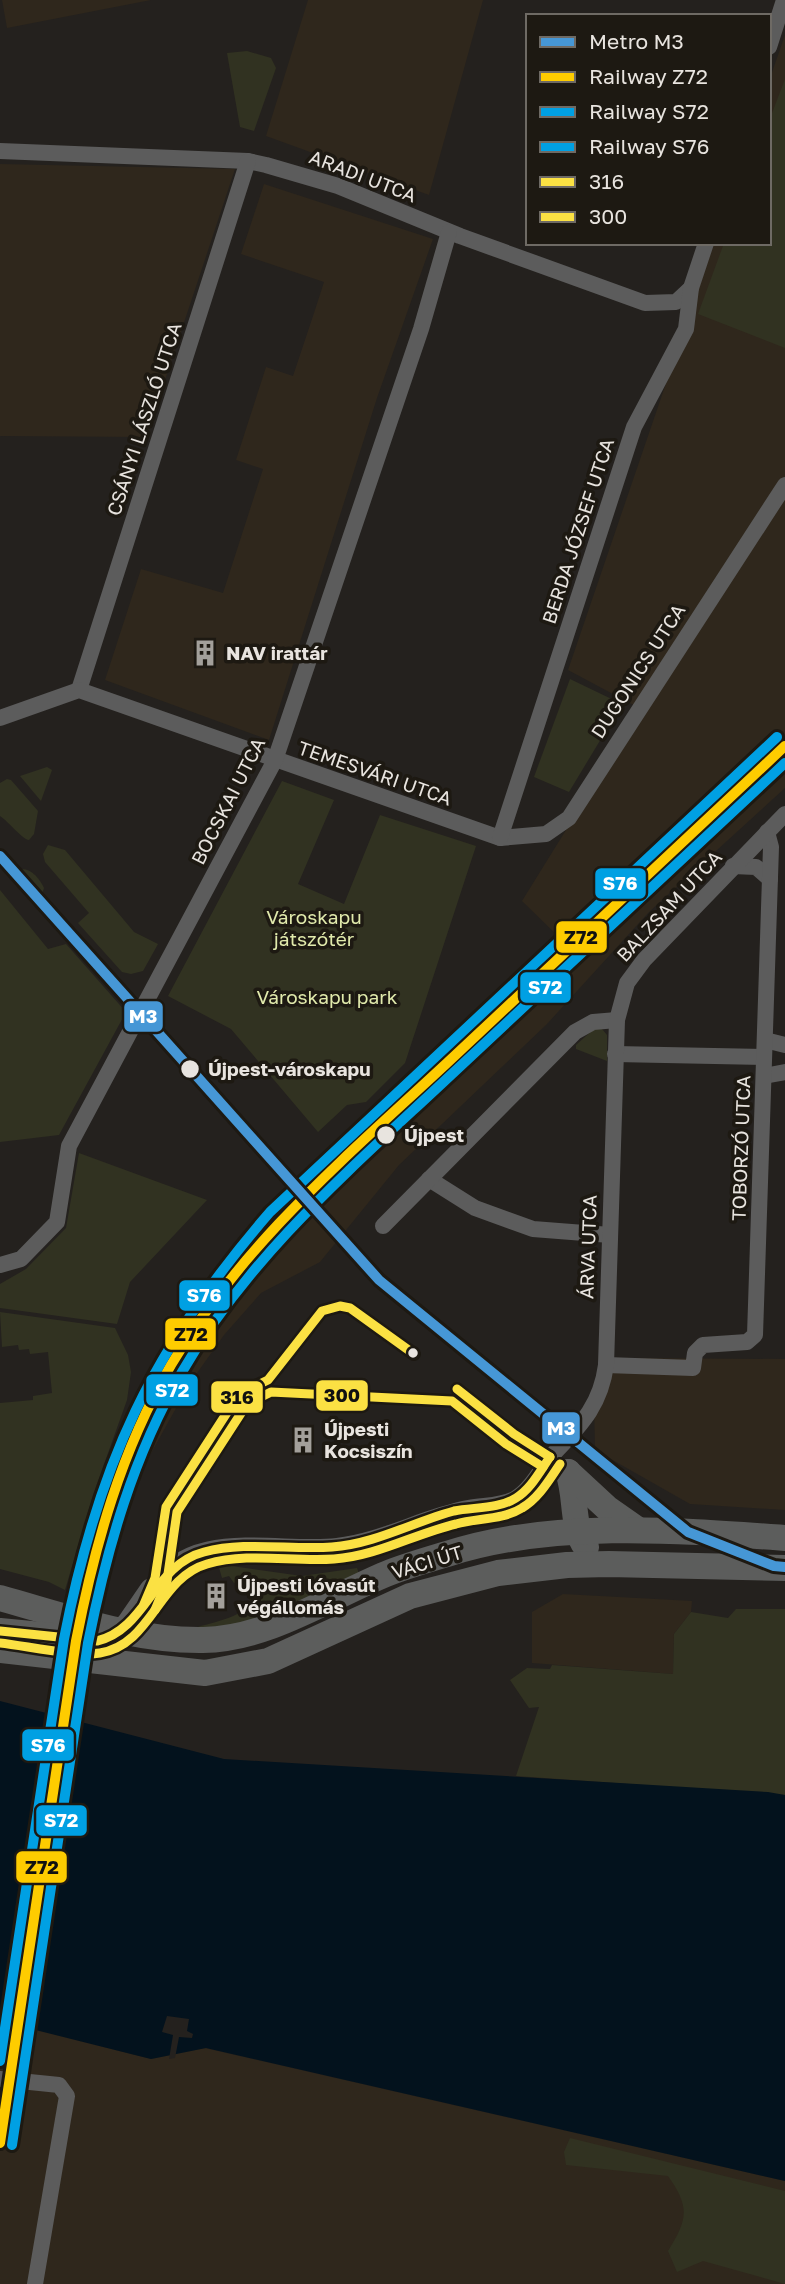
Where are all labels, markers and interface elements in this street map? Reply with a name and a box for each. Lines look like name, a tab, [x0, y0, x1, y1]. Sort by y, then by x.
legend	[526, 14, 771, 245]
text: Metro M3	[589, 28, 684, 54]
text: Railway Z72	[589, 63, 708, 89]
text: Railway S72	[589, 98, 709, 124]
text: Railway S76	[589, 133, 709, 159]
street label: ARADI UTCA	[306, 145, 420, 207]
text: 316	[589, 168, 624, 194]
text: 300	[589, 203, 627, 229]
street label: CSÁNYI LÁSZLÓ UTCA	[101, 319, 186, 518]
street label: BERDA JÓZSEF UTCA	[537, 435, 618, 626]
street label: DUGONICS UTCA	[586, 599, 690, 742]
building icon: NAV irattár	[190, 638, 220, 668]
place label: NAV irattár	[226, 641, 328, 664]
street label: BOCSKAI UTCA	[186, 733, 270, 868]
street label: TEMESVÁRI UTCA	[295, 735, 455, 810]
street label: BALZSAM UTCA	[611, 845, 726, 966]
line badge: S76	[594, 867, 647, 900]
text: S76	[602, 871, 638, 894]
park label: Városkapu játszótér	[266, 905, 362, 950]
line badge: Z72	[555, 920, 608, 954]
text: Z72	[564, 925, 598, 948]
line badge: S72	[519, 971, 572, 1004]
text: S72	[528, 975, 562, 998]
park label: Városkapu park	[257, 985, 398, 1008]
line badge: M3	[123, 1000, 164, 1033]
text: M3	[129, 1004, 157, 1027]
place label: Újpest-városkapu	[208, 1057, 370, 1080]
marker: Újpest-városkapu	[179, 1058, 201, 1080]
street label: TOBORZÓ UTCA	[726, 1075, 755, 1221]
place label: Újpest	[404, 1123, 465, 1146]
marker: Újpest	[375, 1124, 397, 1146]
street label: ÁRVA UTCA	[574, 1194, 601, 1300]
line badge: S76	[178, 1279, 231, 1312]
text: S76	[186, 1283, 222, 1306]
line badge: Z72	[164, 1317, 217, 1351]
text: Z72	[174, 1322, 208, 1345]
unlabelled marker	[406, 1346, 420, 1360]
line badge: S72	[145, 1373, 199, 1407]
text: S72	[155, 1378, 189, 1401]
line badge: 300	[315, 1379, 369, 1412]
line badge: 316	[210, 1380, 264, 1414]
text: 300	[324, 1383, 360, 1406]
text: 316	[220, 1385, 254, 1408]
line badge: M3	[541, 1411, 581, 1445]
text: M3	[547, 1416, 575, 1439]
place label: Újpesti Kocsiszín	[324, 1417, 413, 1462]
building icon: Újpesti Kocsiszín	[288, 1425, 318, 1455]
street label: VÁCI ÚT	[389, 1540, 465, 1583]
place label: Újpesti lóvasút végállomás	[237, 1573, 376, 1618]
building icon: Újpesti lóvasút végállomás	[201, 1581, 231, 1611]
line badge: S76	[21, 1728, 75, 1762]
text: S76	[30, 1733, 66, 1756]
line badge: S72	[35, 1804, 88, 1837]
text: S72	[44, 1808, 78, 1831]
line badge: Z72	[15, 1850, 68, 1884]
text: Z72	[25, 1855, 59, 1878]

